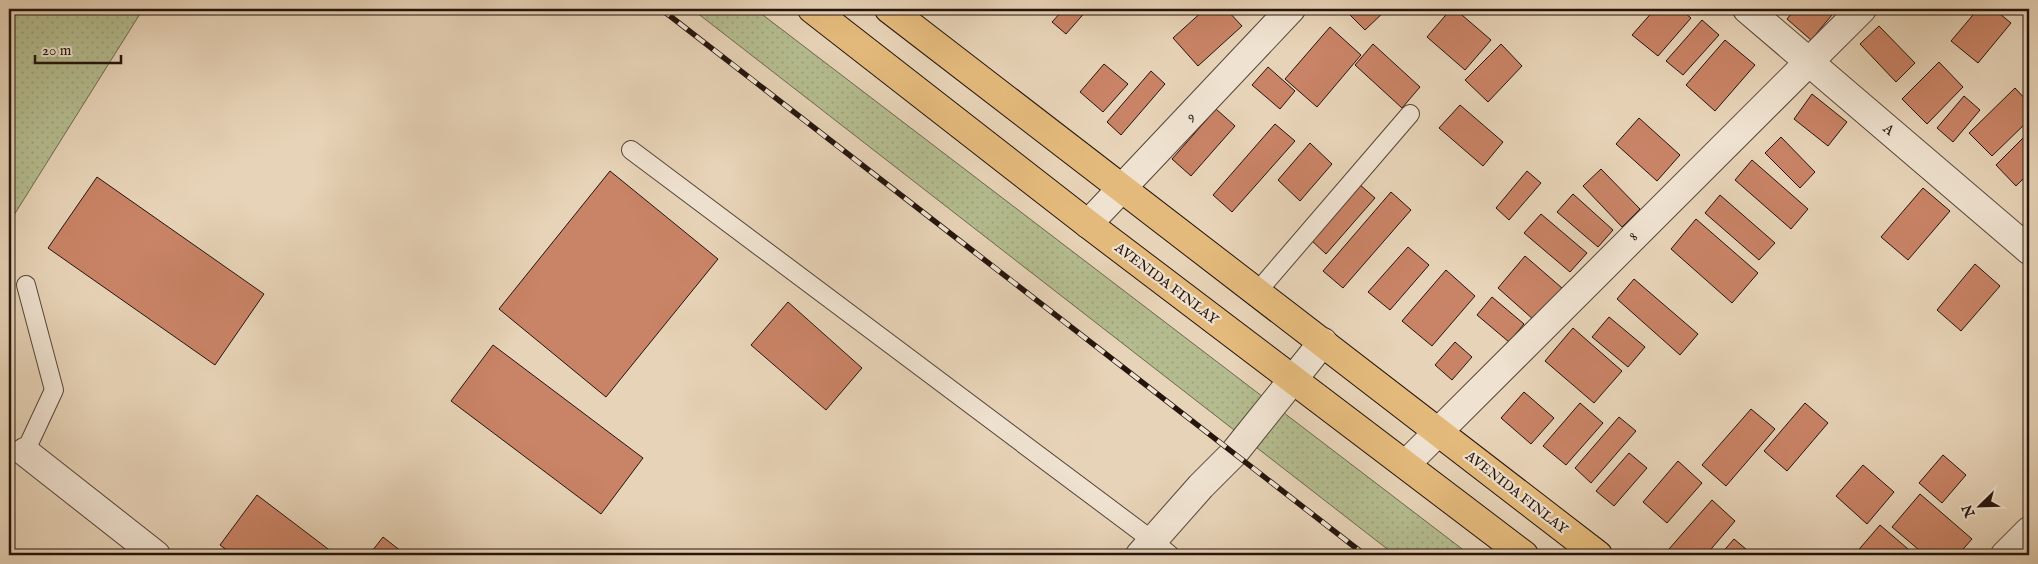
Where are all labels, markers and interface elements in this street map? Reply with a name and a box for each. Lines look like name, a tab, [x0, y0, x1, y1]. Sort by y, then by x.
scale bar	[35, 32, 121, 64]
text: 20 m	[42, 41, 72, 60]
street label: 9	[1181, 108, 1199, 126]
street label: A	[1878, 119, 1898, 140]
street label: 8	[1625, 228, 1642, 245]
street label: AVENIDA FINLAY	[1110, 238, 1223, 330]
street label: AVENIDA FINLAY	[1461, 447, 1572, 539]
north arrow	[1956, 482, 2006, 532]
text: N	[1958, 502, 1980, 521]

